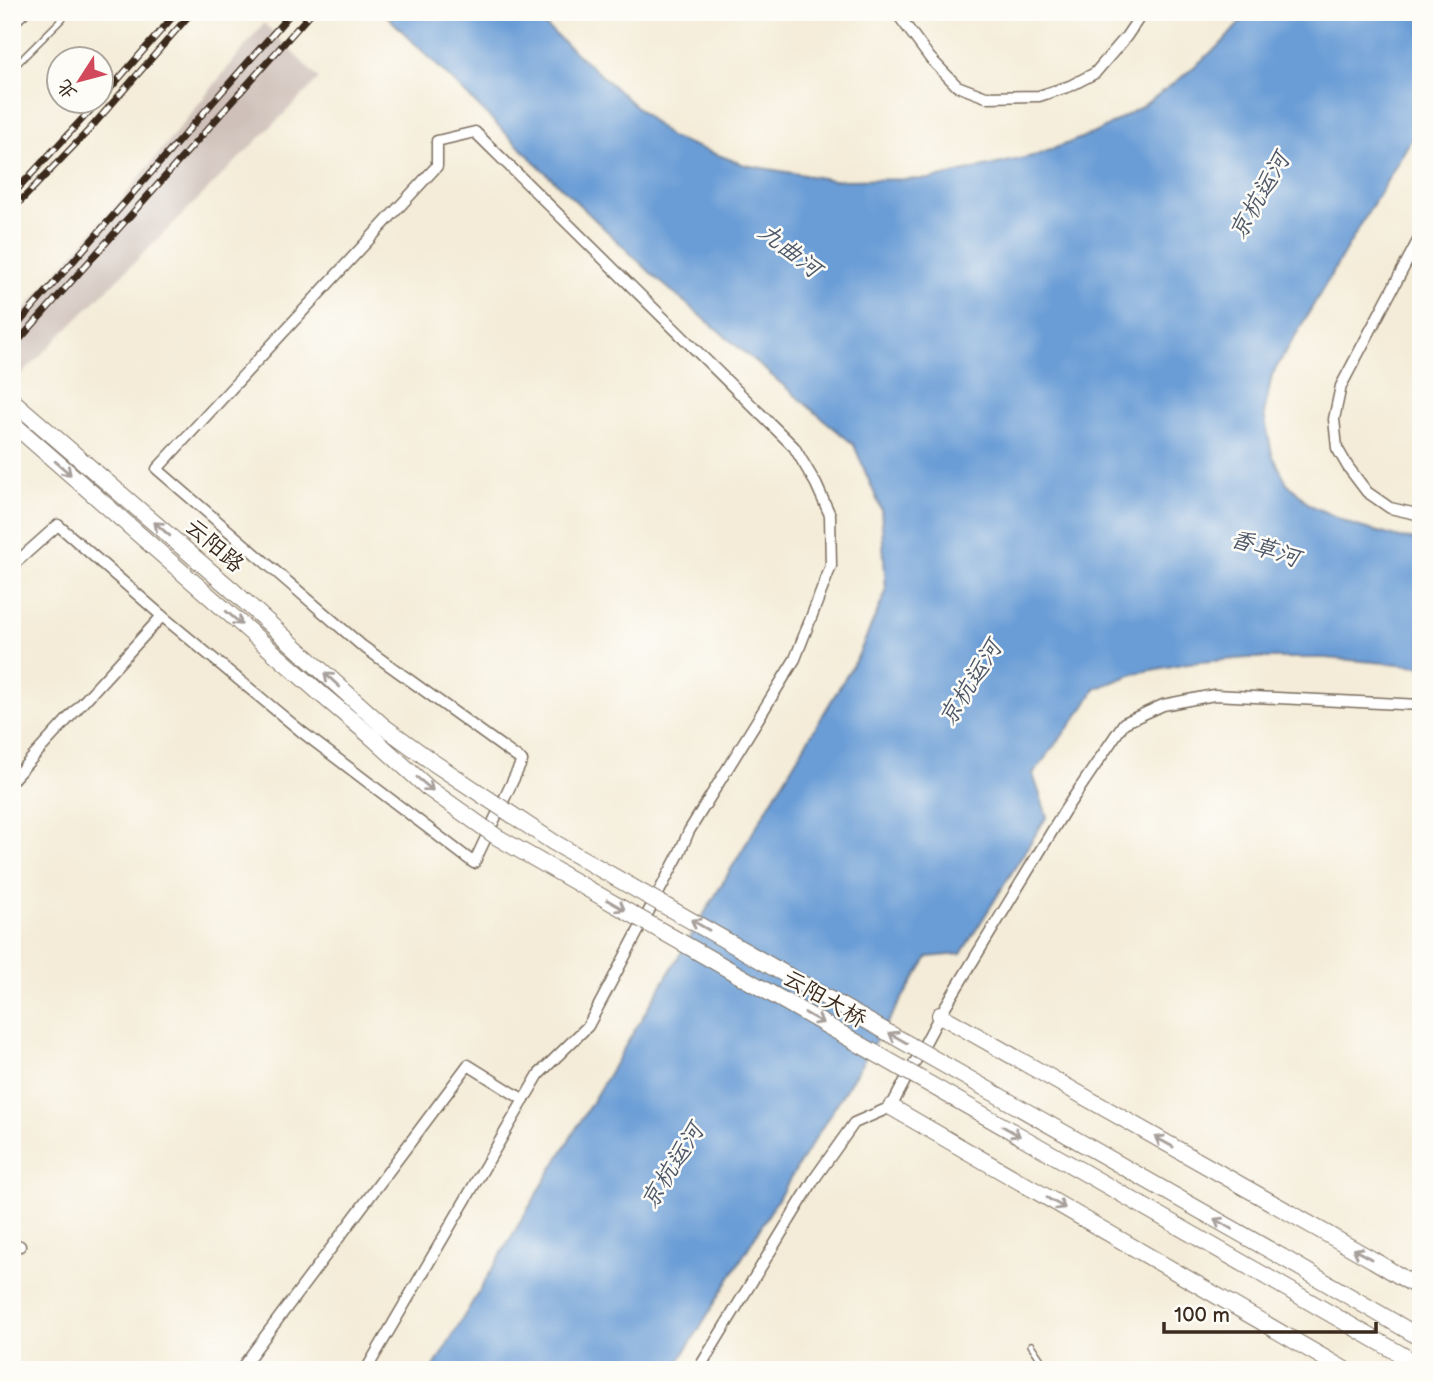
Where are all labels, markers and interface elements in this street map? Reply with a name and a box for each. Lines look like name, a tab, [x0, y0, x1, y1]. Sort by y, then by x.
north arrow	[46, 46, 116, 116]
text: 北	[53, 75, 82, 104]
water label: 京杭运河	[1223, 144, 1298, 245]
water label: 九曲河	[752, 217, 830, 286]
one-way arrow	[54, 460, 72, 476]
street label: 云阳路	[179, 513, 250, 579]
one-way arrow	[153, 521, 171, 537]
water label: 香草河	[1226, 524, 1307, 575]
one-way arrow	[225, 610, 243, 626]
water label: 京杭运河	[933, 631, 1010, 732]
one-way arrow	[323, 672, 341, 688]
one-way arrow	[415, 776, 433, 792]
one-way arrow	[606, 898, 626, 912]
one-way arrow	[690, 918, 711, 931]
street label: 云阳大桥	[778, 964, 871, 1034]
one-way arrow	[803, 1011, 823, 1025]
one-way arrow	[888, 1031, 908, 1045]
water label: 京杭运河	[635, 1114, 712, 1215]
one-way arrow	[1001, 1124, 1021, 1138]
one-way arrow	[1154, 1135, 1175, 1148]
one-way arrow	[1046, 1196, 1066, 1210]
one-way arrow	[1213, 1216, 1233, 1230]
one-way arrow	[1353, 1247, 1373, 1261]
scale bar	[1164, 1291, 1375, 1335]
text: 100 m	[1174, 1303, 1230, 1328]

